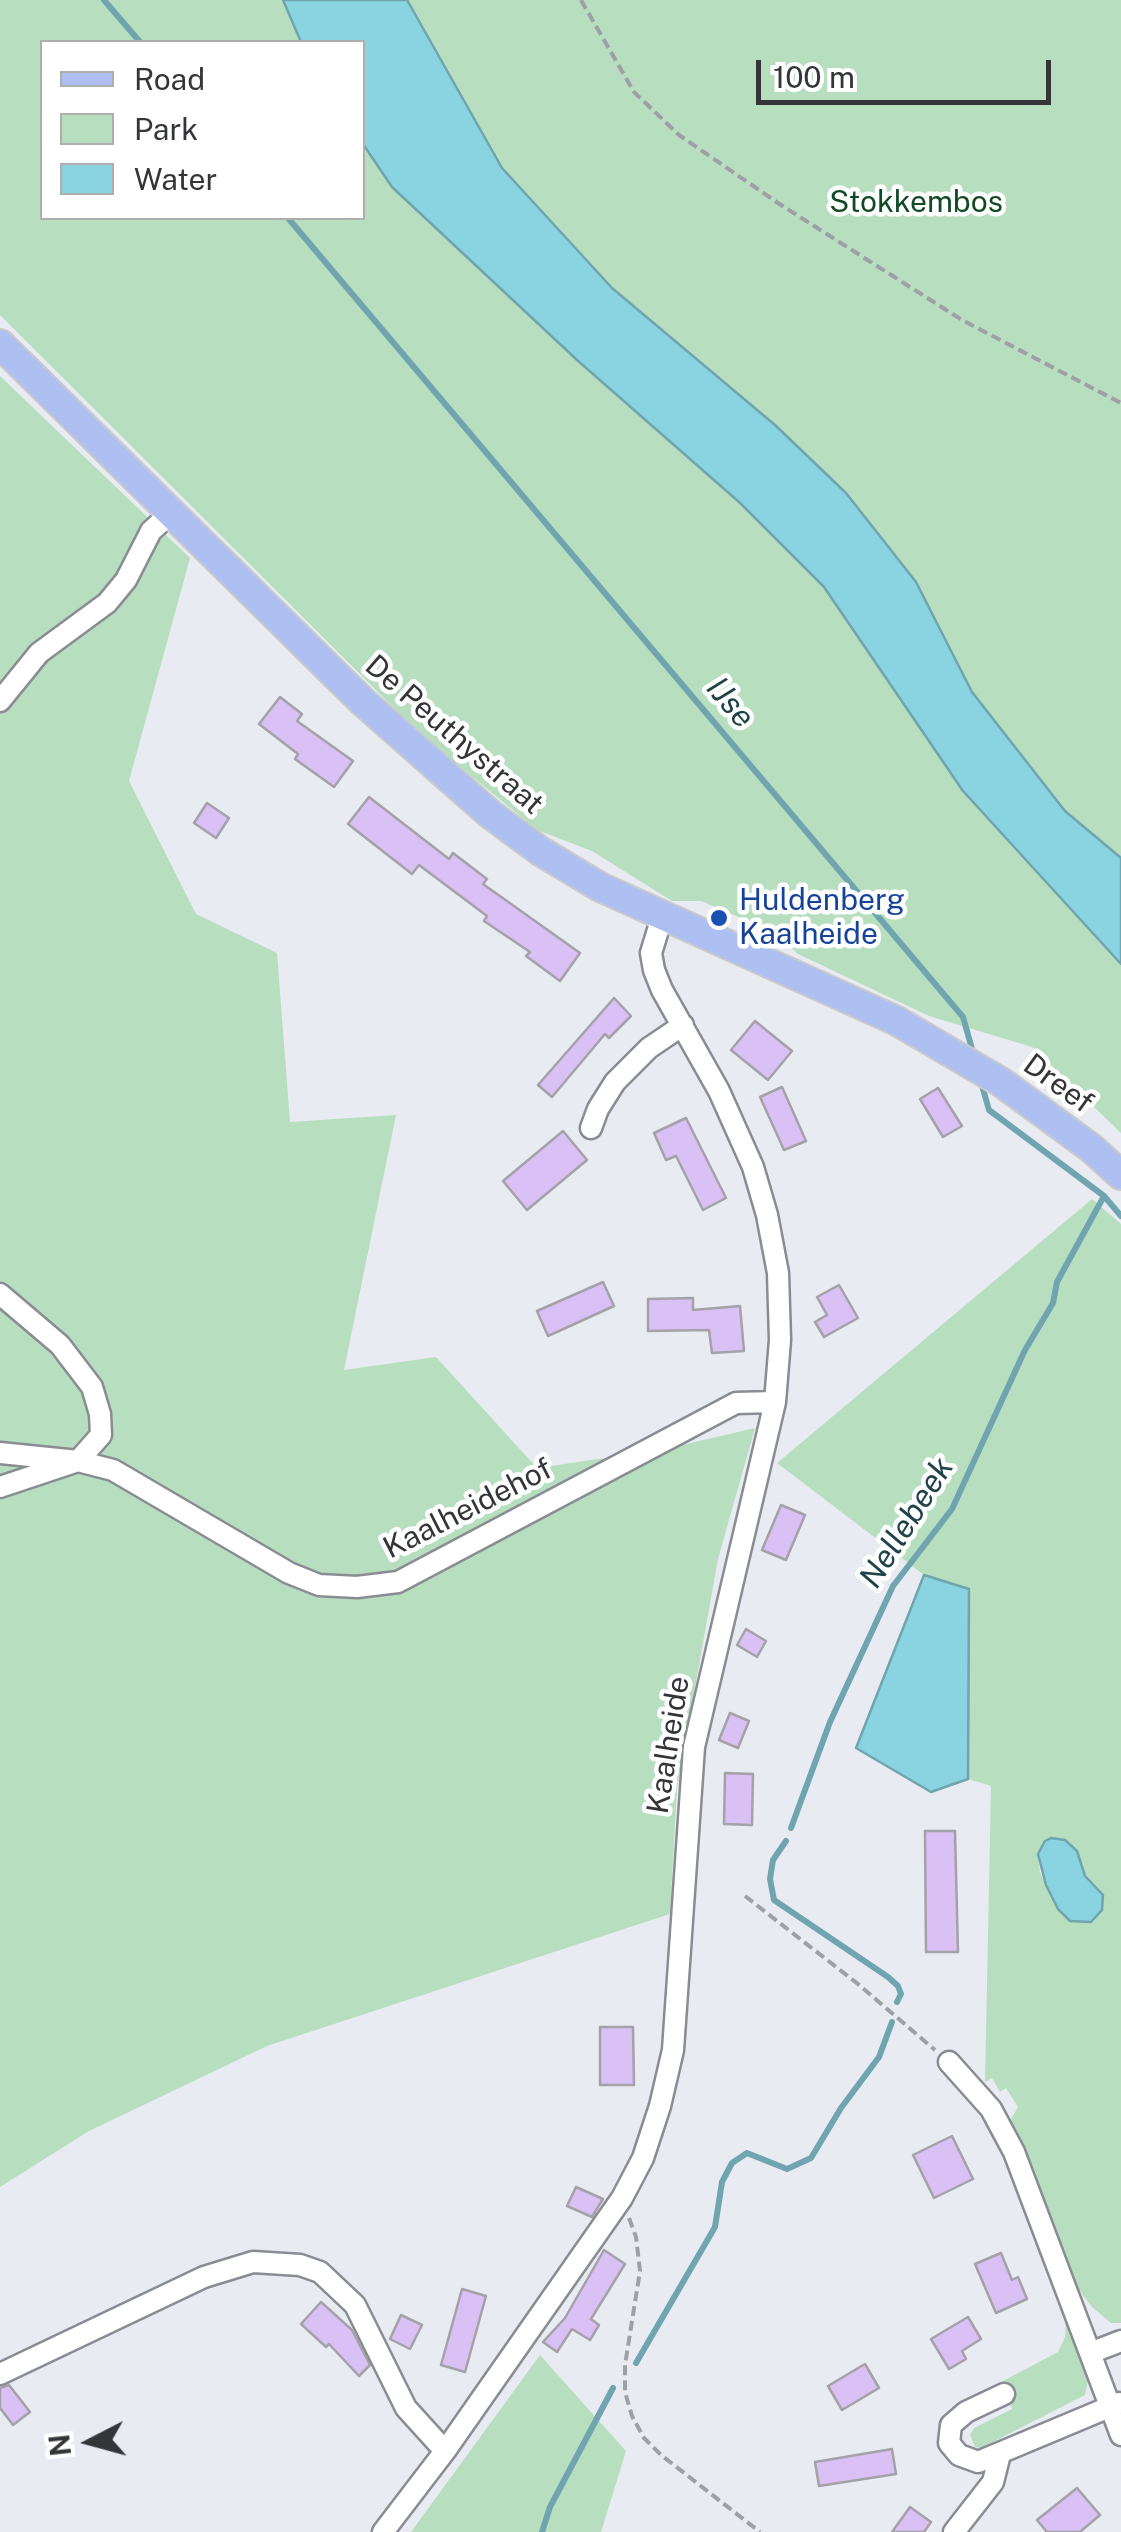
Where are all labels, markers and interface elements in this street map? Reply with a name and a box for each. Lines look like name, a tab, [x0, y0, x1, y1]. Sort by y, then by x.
legend	[40, 40, 365, 220]
scale bar	[761, 40, 1056, 102]
text: 100 m	[773, 59, 855, 95]
text: Road	[134, 61, 205, 97]
text: Park	[134, 111, 198, 147]
text: Water	[134, 161, 217, 197]
park label: Stokkembos	[829, 185, 1003, 221]
street label: De Peuthystraat	[358, 648, 550, 822]
water label: IJse	[698, 670, 762, 736]
place label: Huldenberg Kaalheide	[739, 883, 905, 954]
marker: Huldenberg Kaalheide	[708, 907, 730, 929]
street label: Dreef	[1016, 1047, 1100, 1121]
street label: Kaalheidehof	[378, 1451, 558, 1567]
water label: Nellebeek	[852, 1451, 962, 1595]
street label: Kaalheide	[640, 1674, 698, 1816]
north arrow	[40, 2392, 140, 2492]
text: N	[42, 2433, 77, 2458]

